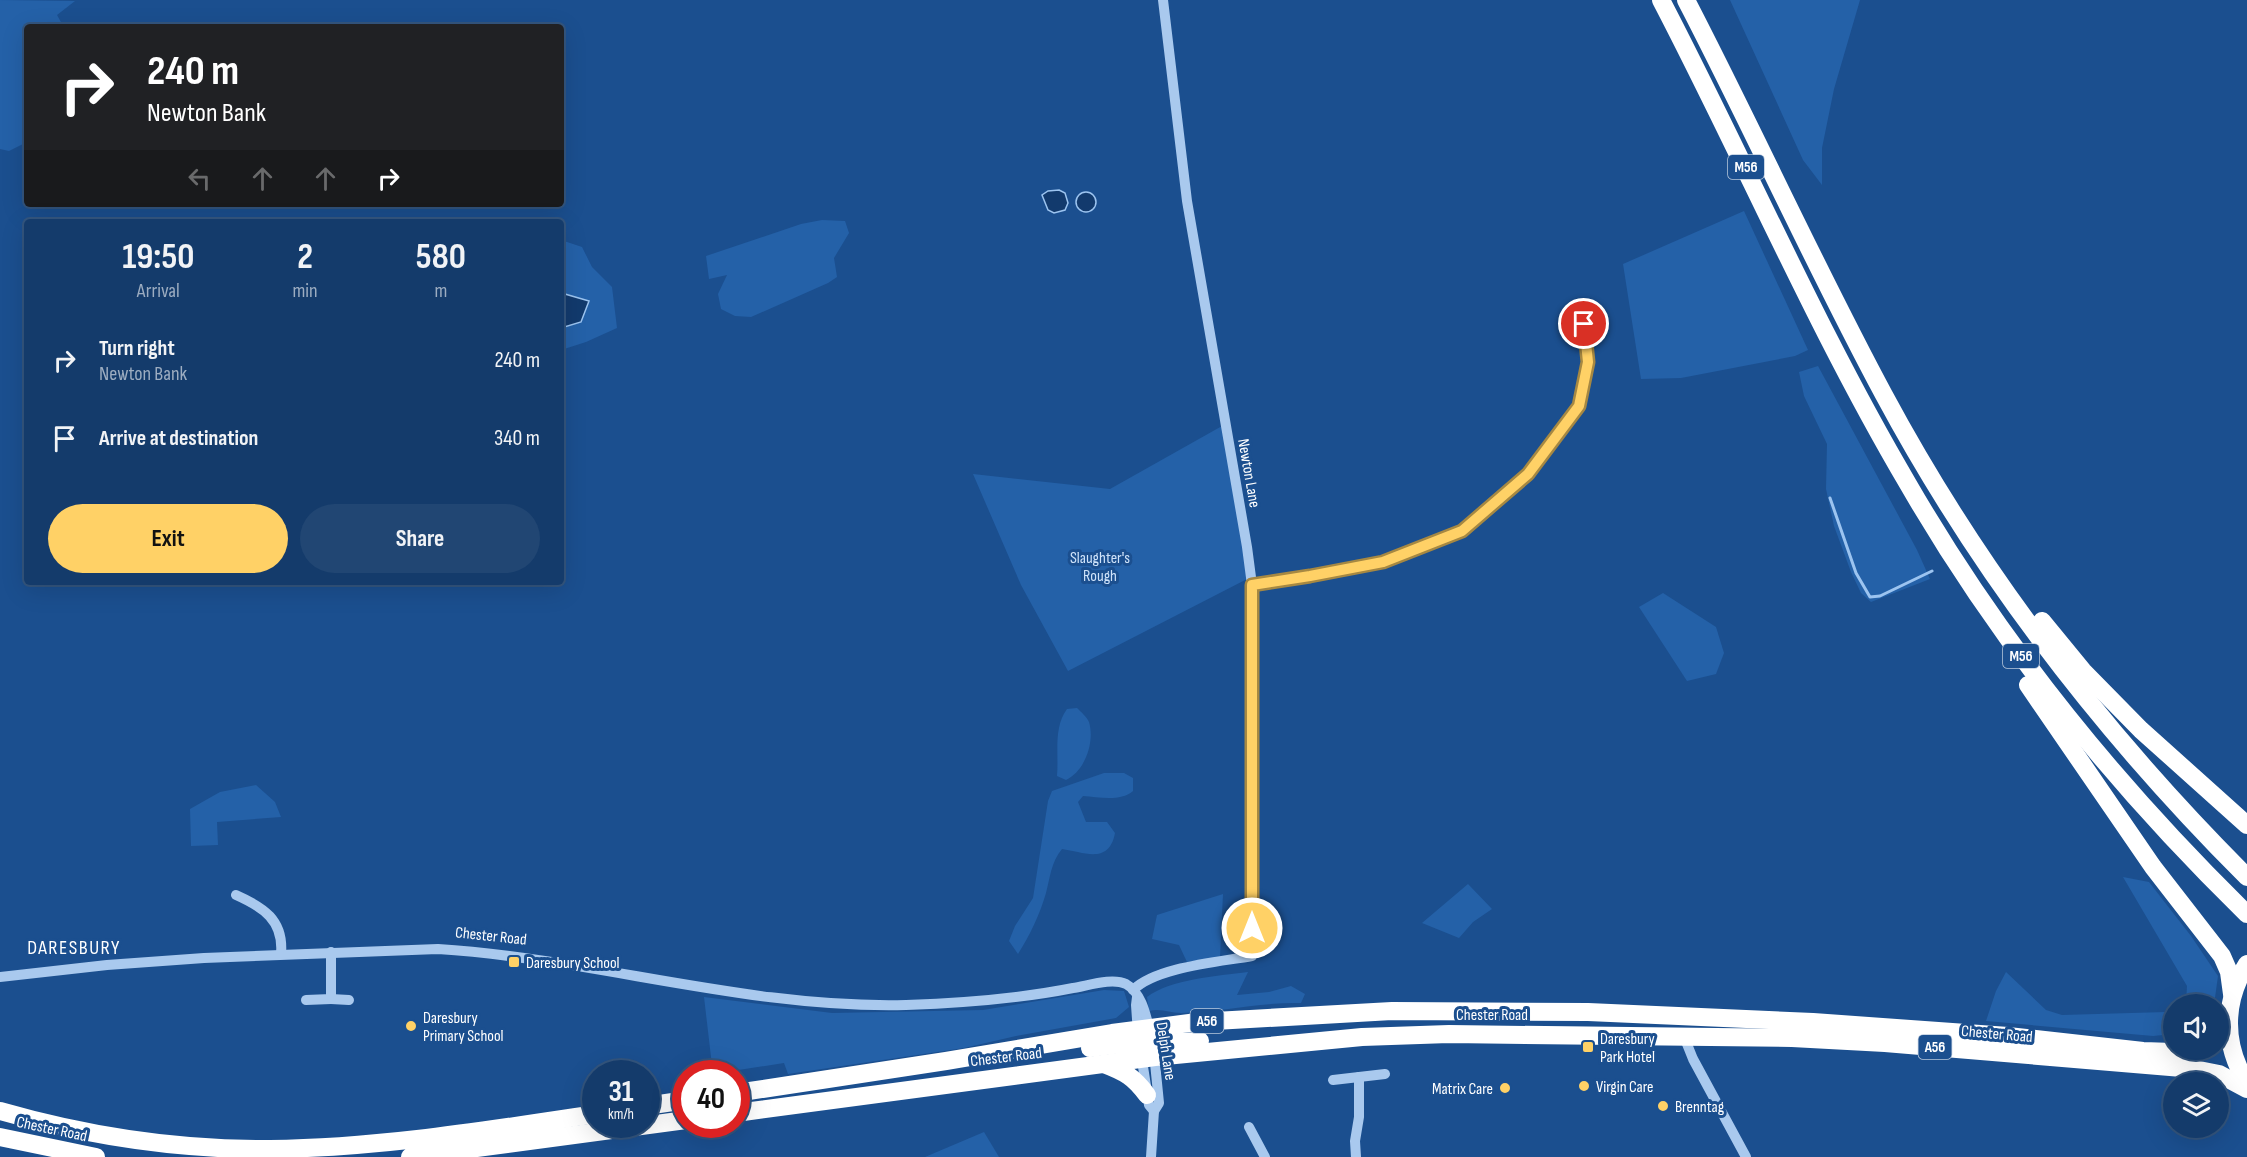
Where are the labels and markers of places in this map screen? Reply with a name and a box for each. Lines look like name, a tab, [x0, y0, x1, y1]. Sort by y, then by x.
pin	[1558, 298, 1609, 349]
place label: Daresbury School	[526, 954, 620, 973]
marker: Daresbury School	[507, 955, 521, 969]
place label: Daresbury Primary School	[423, 1009, 504, 1046]
marker: Daresbury Primary School	[404, 1019, 418, 1033]
place label: Daresbury Park Hotel	[1600, 1030, 1655, 1067]
marker: Daresbury Park Hotel	[1581, 1040, 1595, 1054]
place label: Virgin Care	[1596, 1078, 1654, 1097]
marker: Virgin Care	[1577, 1079, 1591, 1093]
place label: Matrix Care	[1432, 1080, 1493, 1099]
marker: Matrix Care	[1498, 1081, 1512, 1095]
place label: Brenntag	[1675, 1098, 1724, 1117]
marker: Brenntag	[1656, 1099, 1670, 1113]

